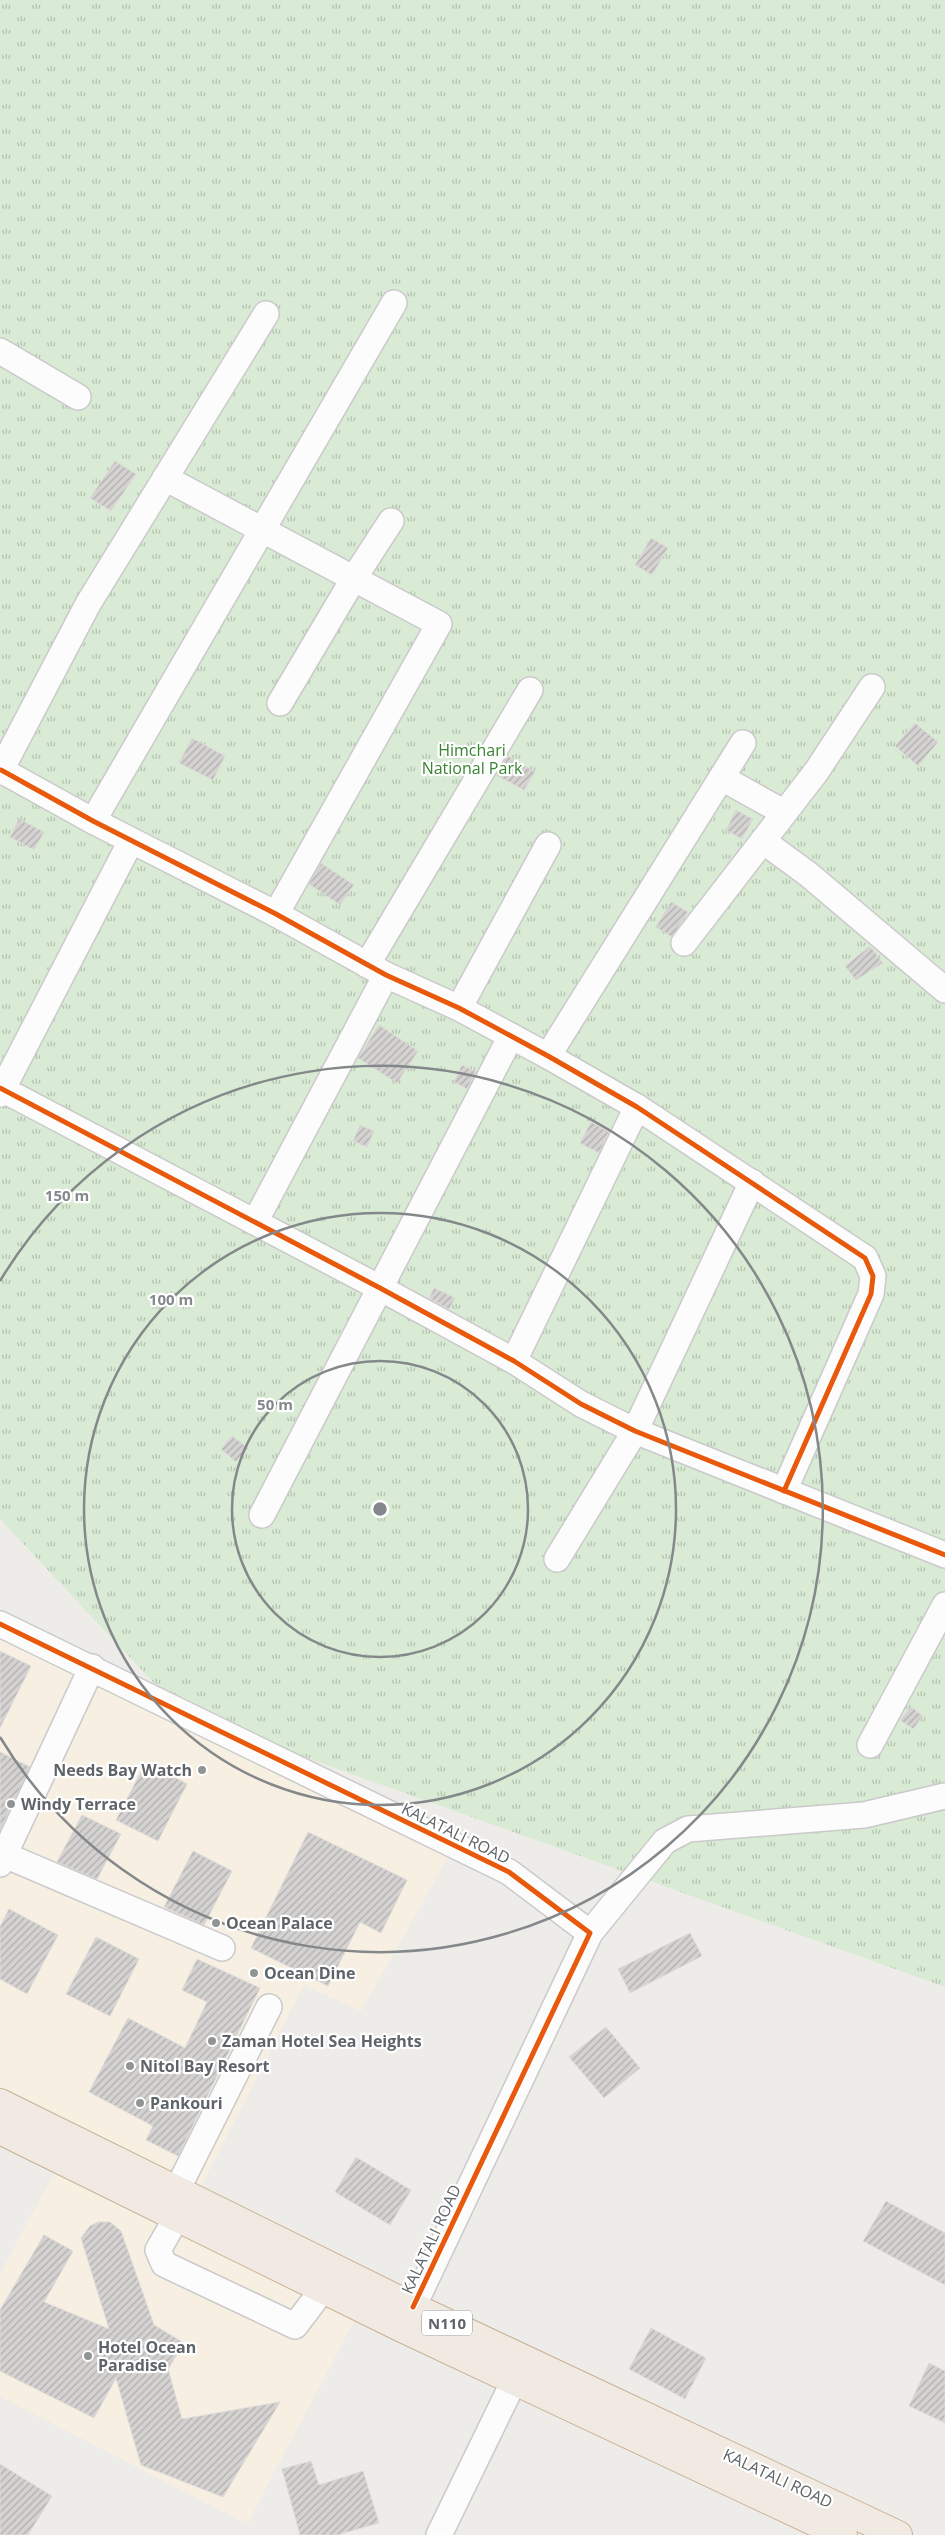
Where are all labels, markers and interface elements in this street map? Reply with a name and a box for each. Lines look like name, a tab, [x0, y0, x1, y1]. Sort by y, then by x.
park label: Himchari National Park	[422, 739, 523, 779]
text: 150 m	[45, 1185, 89, 1205]
text: 100 m	[149, 1289, 193, 1309]
text: 50 m	[257, 1394, 293, 1414]
centre of rings	[371, 1500, 389, 1518]
place label: Needs Bay Watch	[53, 1759, 192, 1781]
marker: Needs Bay Watch	[196, 1764, 208, 1776]
place label: Windy Terrace	[21, 1793, 136, 1815]
street label: KALATALI ROAD	[398, 1797, 514, 1869]
marker: Windy Terrace	[5, 1798, 17, 1810]
place label: Ocean Palace	[226, 1912, 333, 1934]
marker: Ocean Palace	[210, 1917, 222, 1929]
place label: Ocean Dine	[264, 1962, 355, 1984]
marker: Ocean Dine	[248, 1967, 260, 1979]
place label: Zaman Hotel Sea Heights	[222, 2030, 422, 2052]
marker: Zaman Hotel Sea Heights	[206, 2035, 218, 2047]
place label: Nitol Bay Resort	[140, 2055, 270, 2077]
marker: Nitol Bay Resort	[124, 2060, 136, 2072]
place label: Pankouri	[150, 2092, 223, 2114]
marker: Pankouri	[134, 2097, 146, 2109]
street label: KALATALI ROAD	[396, 2181, 466, 2297]
road number: N110	[422, 2310, 472, 2336]
place label: Hotel Ocean Paradise	[98, 2336, 196, 2376]
marker: Hotel Ocean Paradise	[82, 2350, 94, 2362]
street label: KALATALI ROAD	[720, 2443, 836, 2513]

